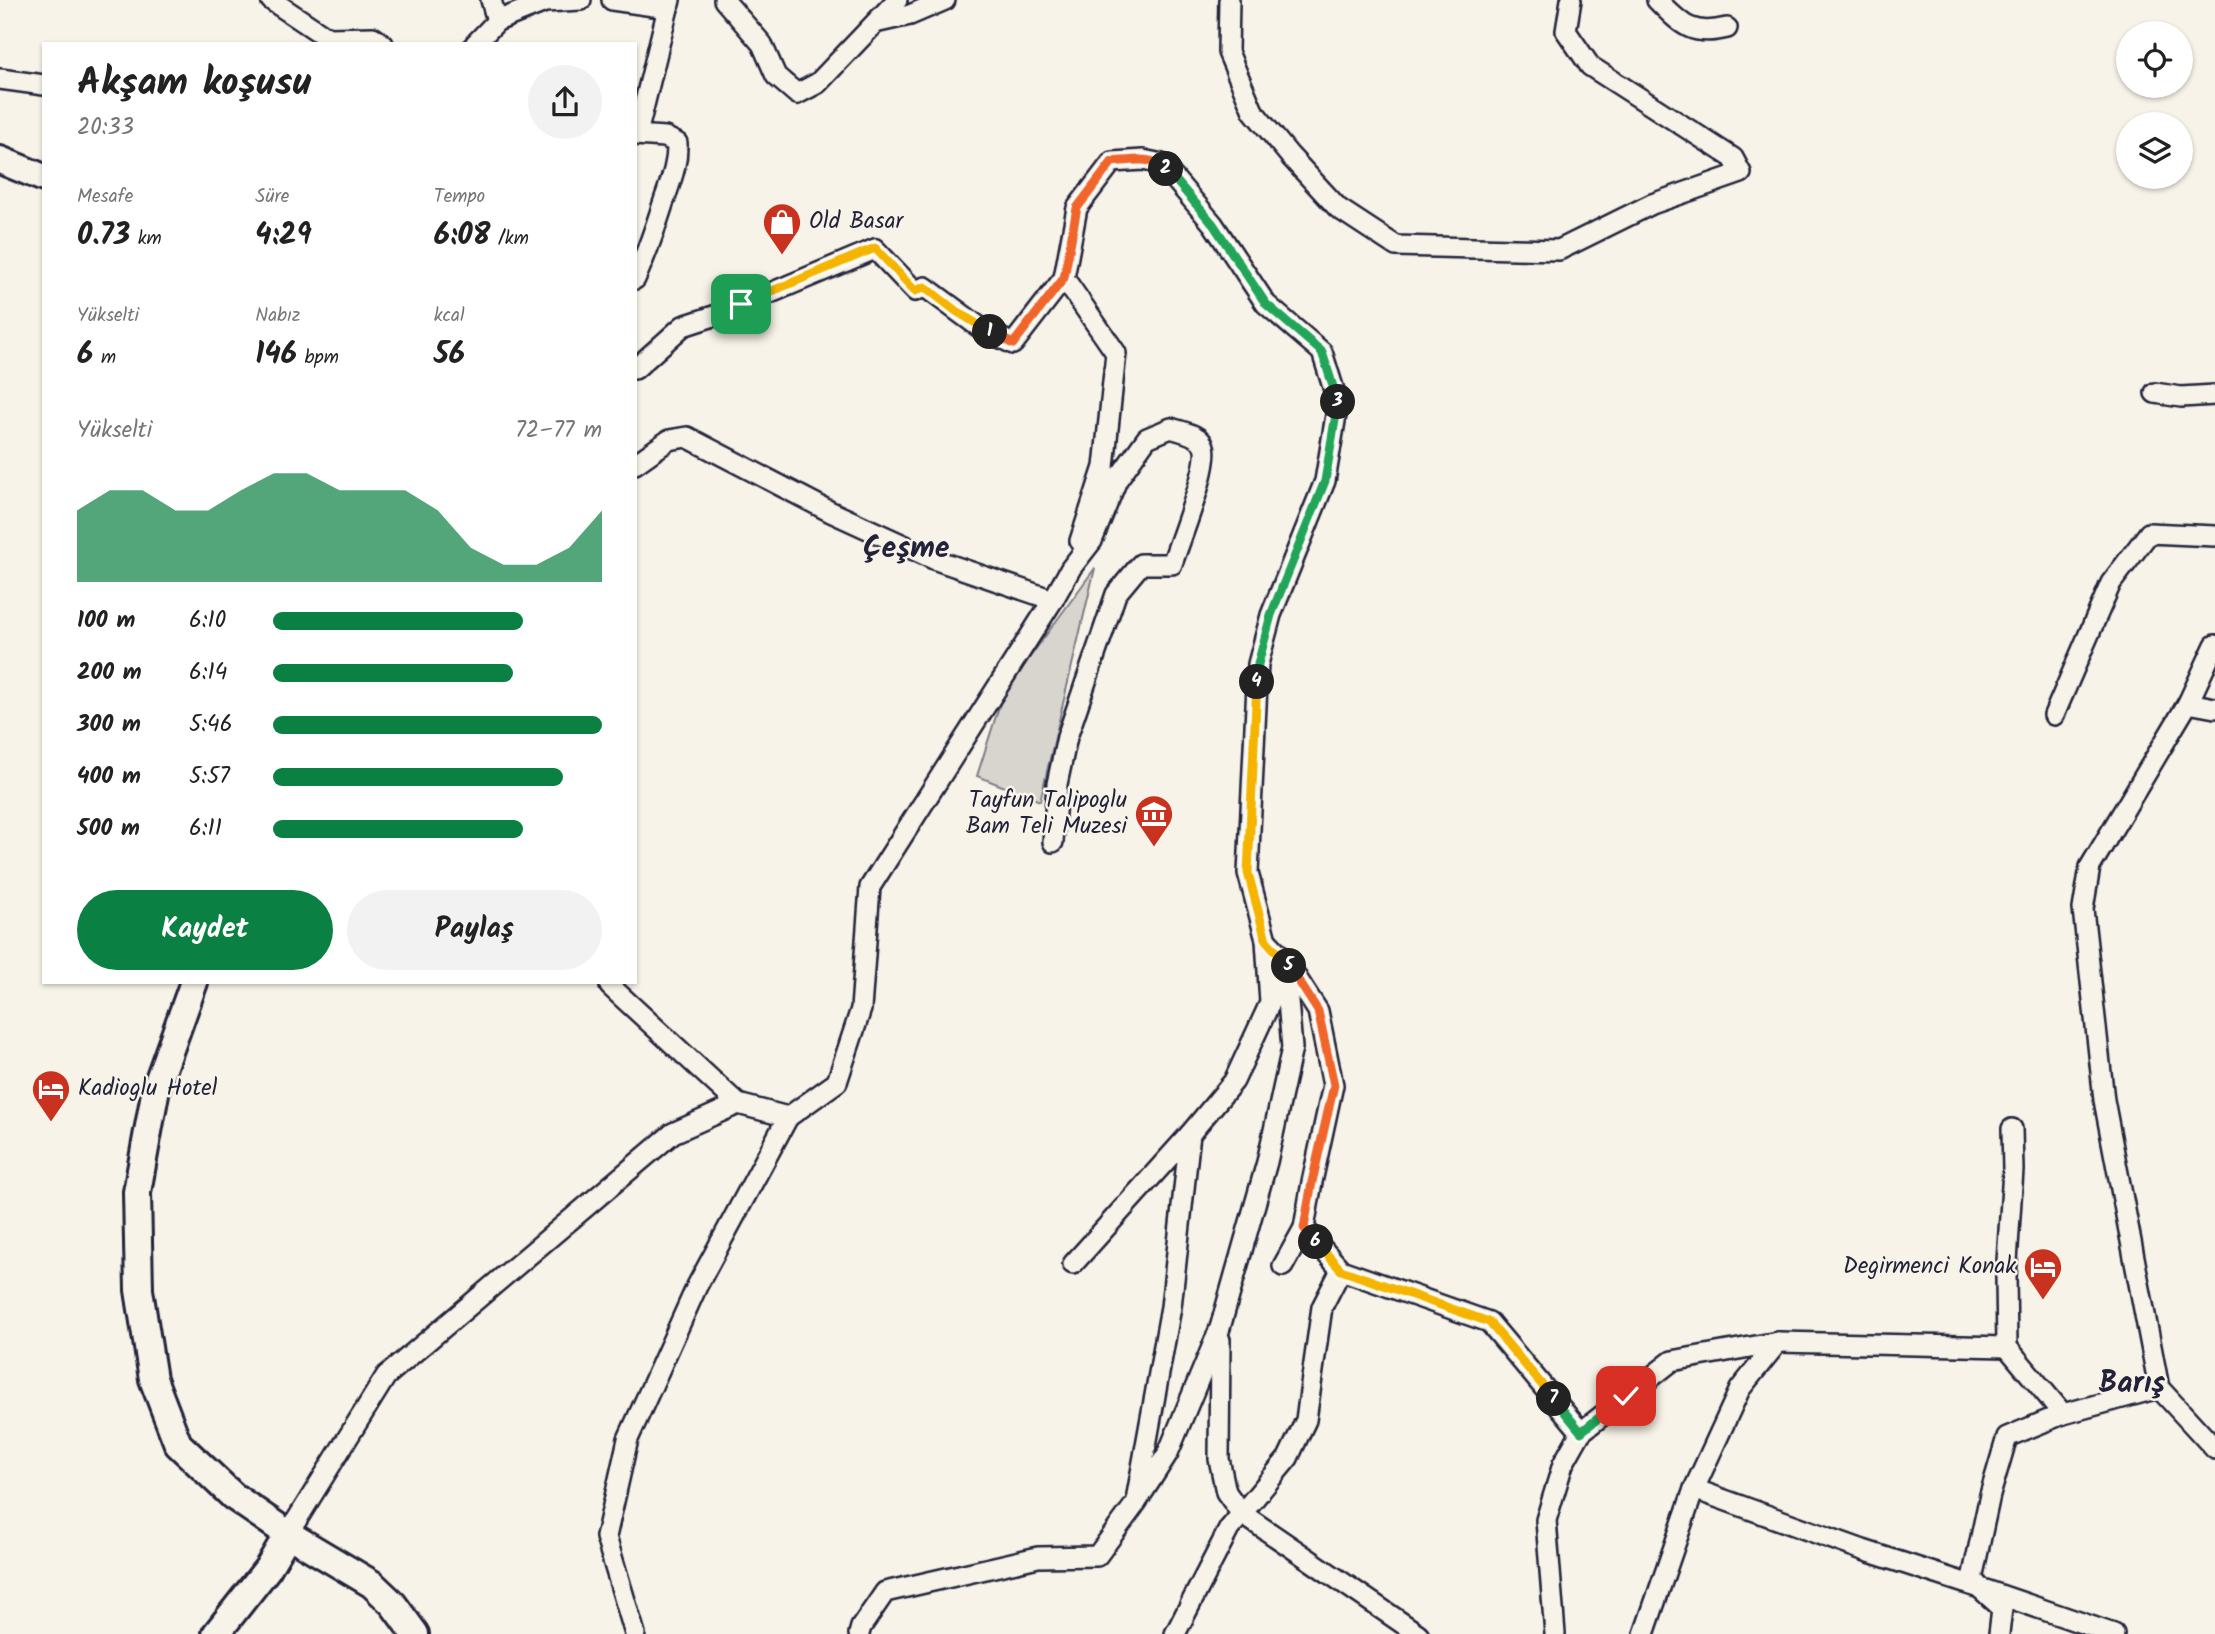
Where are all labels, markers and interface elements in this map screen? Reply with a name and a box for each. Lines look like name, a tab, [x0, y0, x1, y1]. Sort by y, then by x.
map controls	[2116, 21, 2193, 189]
button: locate	[2116, 21, 2193, 98]
text: Akşam koşusu	[77, 54, 311, 114]
button: share	[528, 65, 602, 139]
text: 20:33	[77, 110, 134, 146]
button: layers	[2116, 112, 2193, 189]
pin: 2	[1148, 152, 1184, 186]
text: 2	[1160, 153, 1171, 183]
text: Mesafe	[77, 182, 133, 212]
text: Süre	[255, 182, 289, 212]
text: Tempo	[434, 182, 485, 212]
shop icon: Old Basar	[761, 201, 803, 256]
place label: Old Basar	[809, 204, 904, 240]
text: 0.73	[77, 212, 130, 260]
text: 4:29	[255, 212, 312, 260]
text: 6:08	[434, 212, 490, 260]
text: km	[130, 224, 162, 254]
text: /km	[490, 224, 529, 254]
pin	[711, 274, 771, 334]
icon: arrive	[722, 285, 760, 323]
text: Yükselti	[77, 301, 139, 331]
text: Nabız	[255, 301, 300, 331]
text: kcal	[434, 301, 465, 331]
pin: 1	[972, 314, 1007, 350]
text: 1	[987, 316, 992, 346]
text: 6	[77, 331, 93, 379]
text: 146	[255, 331, 297, 379]
text: 56	[434, 331, 465, 379]
text: m	[93, 343, 116, 373]
text: bpm	[297, 343, 339, 373]
pin: 3	[1320, 384, 1356, 420]
text: 3	[1332, 386, 1343, 416]
text: Yükselti	[77, 413, 152, 449]
text: 72–77 m	[515, 413, 602, 449]
district label: Çeşme	[863, 525, 950, 573]
text: 100 m	[77, 603, 135, 639]
text: 6:10	[189, 603, 226, 639]
text: 200 m	[77, 655, 142, 691]
text: 6:14	[189, 655, 227, 691]
pin: 4	[1240, 664, 1274, 700]
text: 4	[1251, 666, 1262, 696]
text: 300 m	[77, 707, 141, 743]
text: 5:46	[189, 707, 232, 743]
text: 400 m	[77, 759, 141, 795]
text: 5:57	[189, 759, 230, 795]
place label: Tayfun Talipoglu Bam Teli Muzesi	[966, 783, 1129, 845]
museum icon: Tayfun Talipoglu Bam Teli Muzesi	[1133, 793, 1175, 848]
text: 500 m	[77, 811, 140, 847]
text: 6:11	[189, 811, 222, 847]
button: Kaydet	[77, 890, 333, 970]
button: Paylaş	[347, 890, 602, 970]
pin: 5	[1272, 948, 1306, 984]
text: 5	[1284, 950, 1293, 980]
hotel icon: Kadioglu Hotel	[30, 1068, 72, 1123]
place label: Kadioglu Hotel	[78, 1071, 218, 1107]
pin: 6	[1298, 1224, 1334, 1260]
text: 6	[1310, 1226, 1321, 1256]
hotel icon: Degirmenci Konak	[2022, 1246, 2064, 1301]
place label: Degirmenci Konak	[1843, 1249, 2016, 1285]
district label: Barış	[2099, 1360, 2165, 1408]
pin	[1596, 1366, 1656, 1426]
icon: check	[1607, 1377, 1645, 1415]
pin: 7	[1536, 1382, 1572, 1416]
text: 7	[1549, 1383, 1558, 1413]

